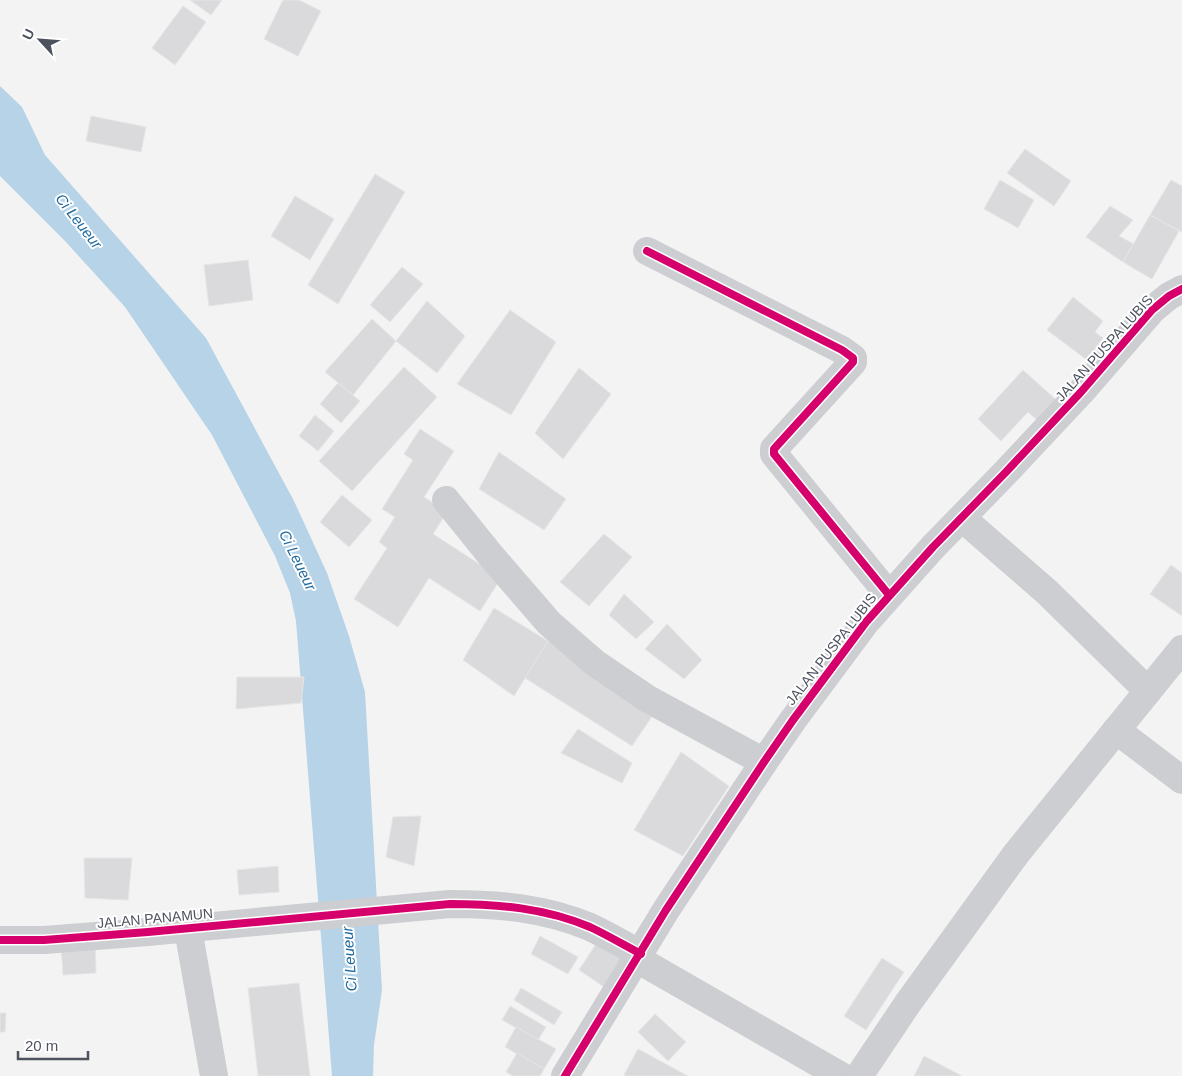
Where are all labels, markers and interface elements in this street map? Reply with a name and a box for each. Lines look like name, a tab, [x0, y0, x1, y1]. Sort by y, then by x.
north arrow	[15, 15, 65, 65]
text: U	[19, 26, 38, 42]
water label: Ci Leueur	[52, 190, 106, 253]
street label: JALAN PUSPA LUBIS	[1052, 292, 1156, 404]
water label: Ci Leueur	[276, 527, 320, 594]
street label: JALAN PUSPA LUBIS	[782, 590, 880, 708]
street label: JALAN PANAMUN	[96, 905, 214, 931]
water label: Ci Leueur	[338, 925, 360, 992]
scale bar	[18, 1028, 88, 1060]
text: 20 m	[25, 1037, 58, 1054]

